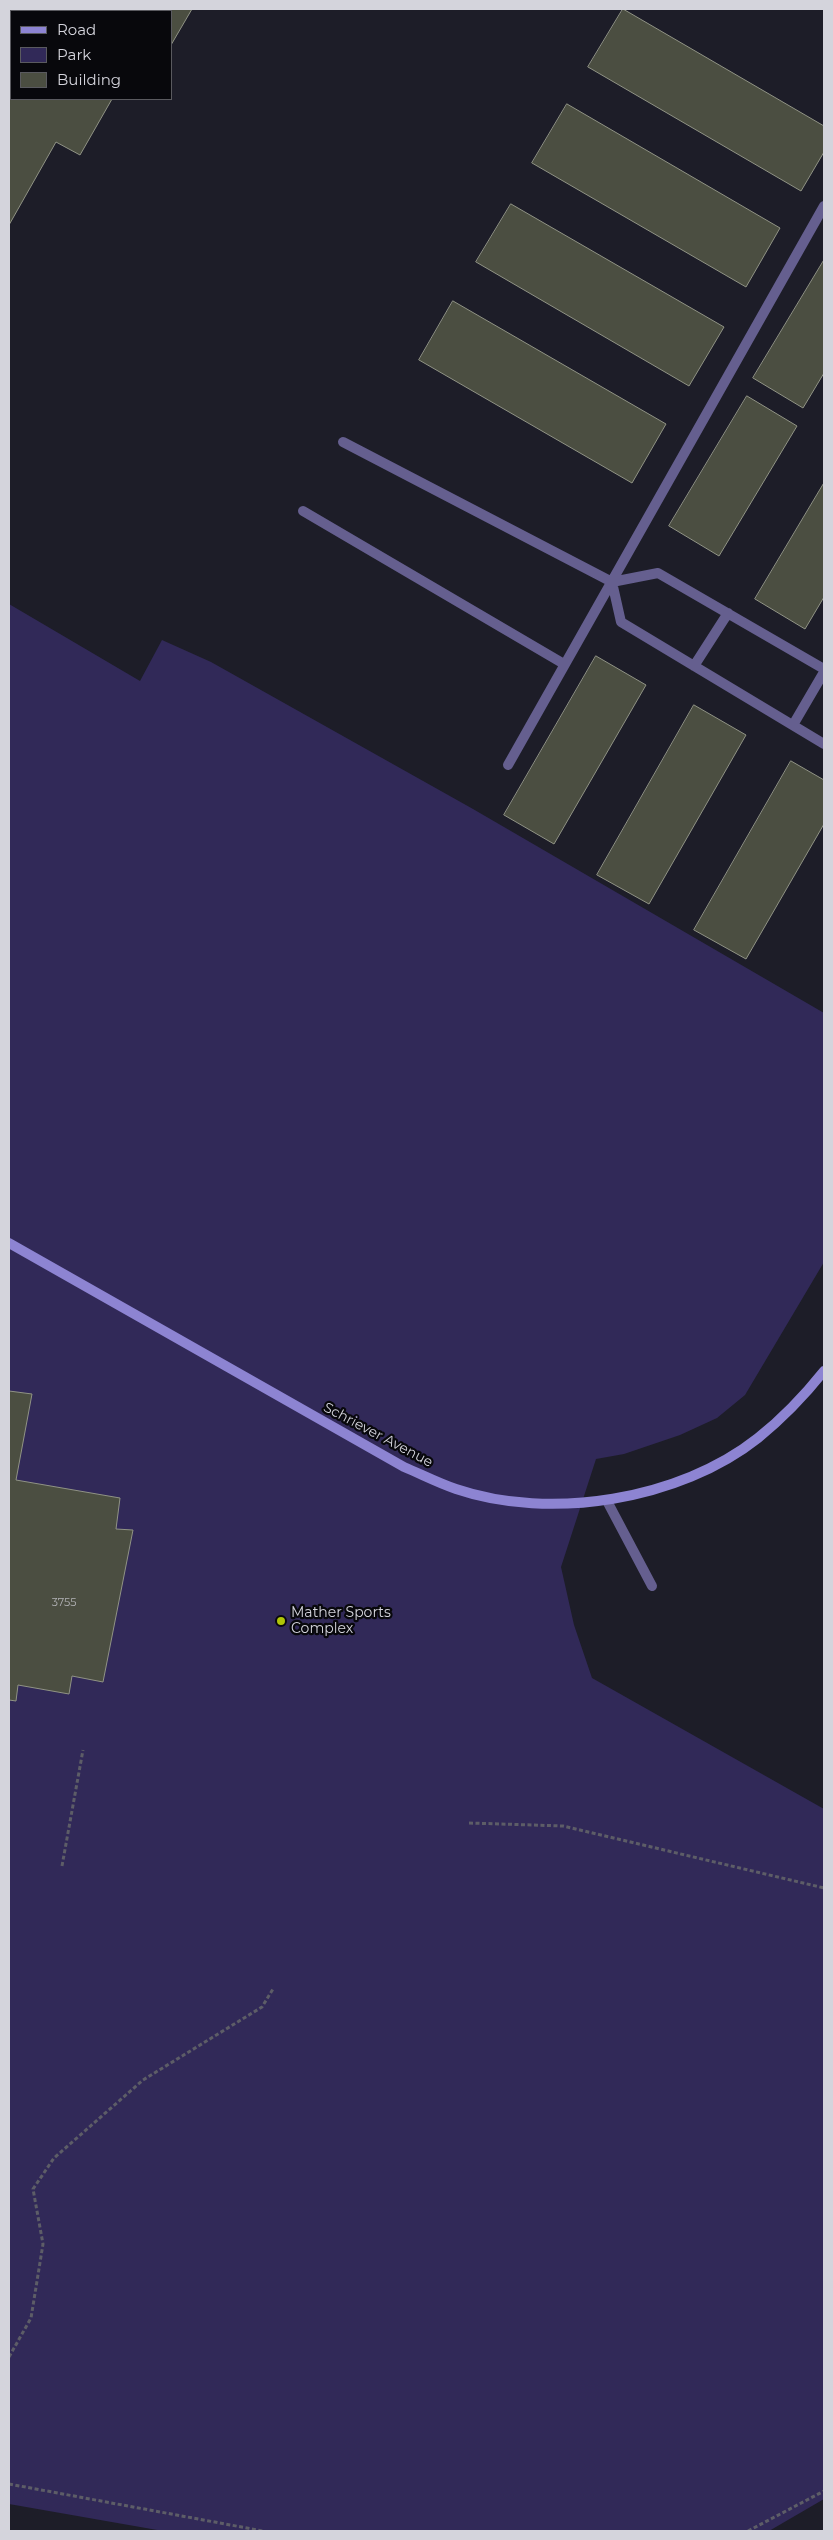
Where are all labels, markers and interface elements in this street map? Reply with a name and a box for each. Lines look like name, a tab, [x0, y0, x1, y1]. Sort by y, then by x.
legend	[10, 10, 172, 100]
text: Road	[57, 20, 96, 39]
text: Park	[57, 45, 91, 64]
text: Building	[57, 70, 121, 89]
street label: Schriever Avenue	[320, 1399, 436, 1471]
house number: 3755	[52, 1596, 76, 1610]
place label: Mather Sports Complex	[291, 1605, 391, 1638]
marker: Mather Sports Complex	[275, 1615, 287, 1627]

